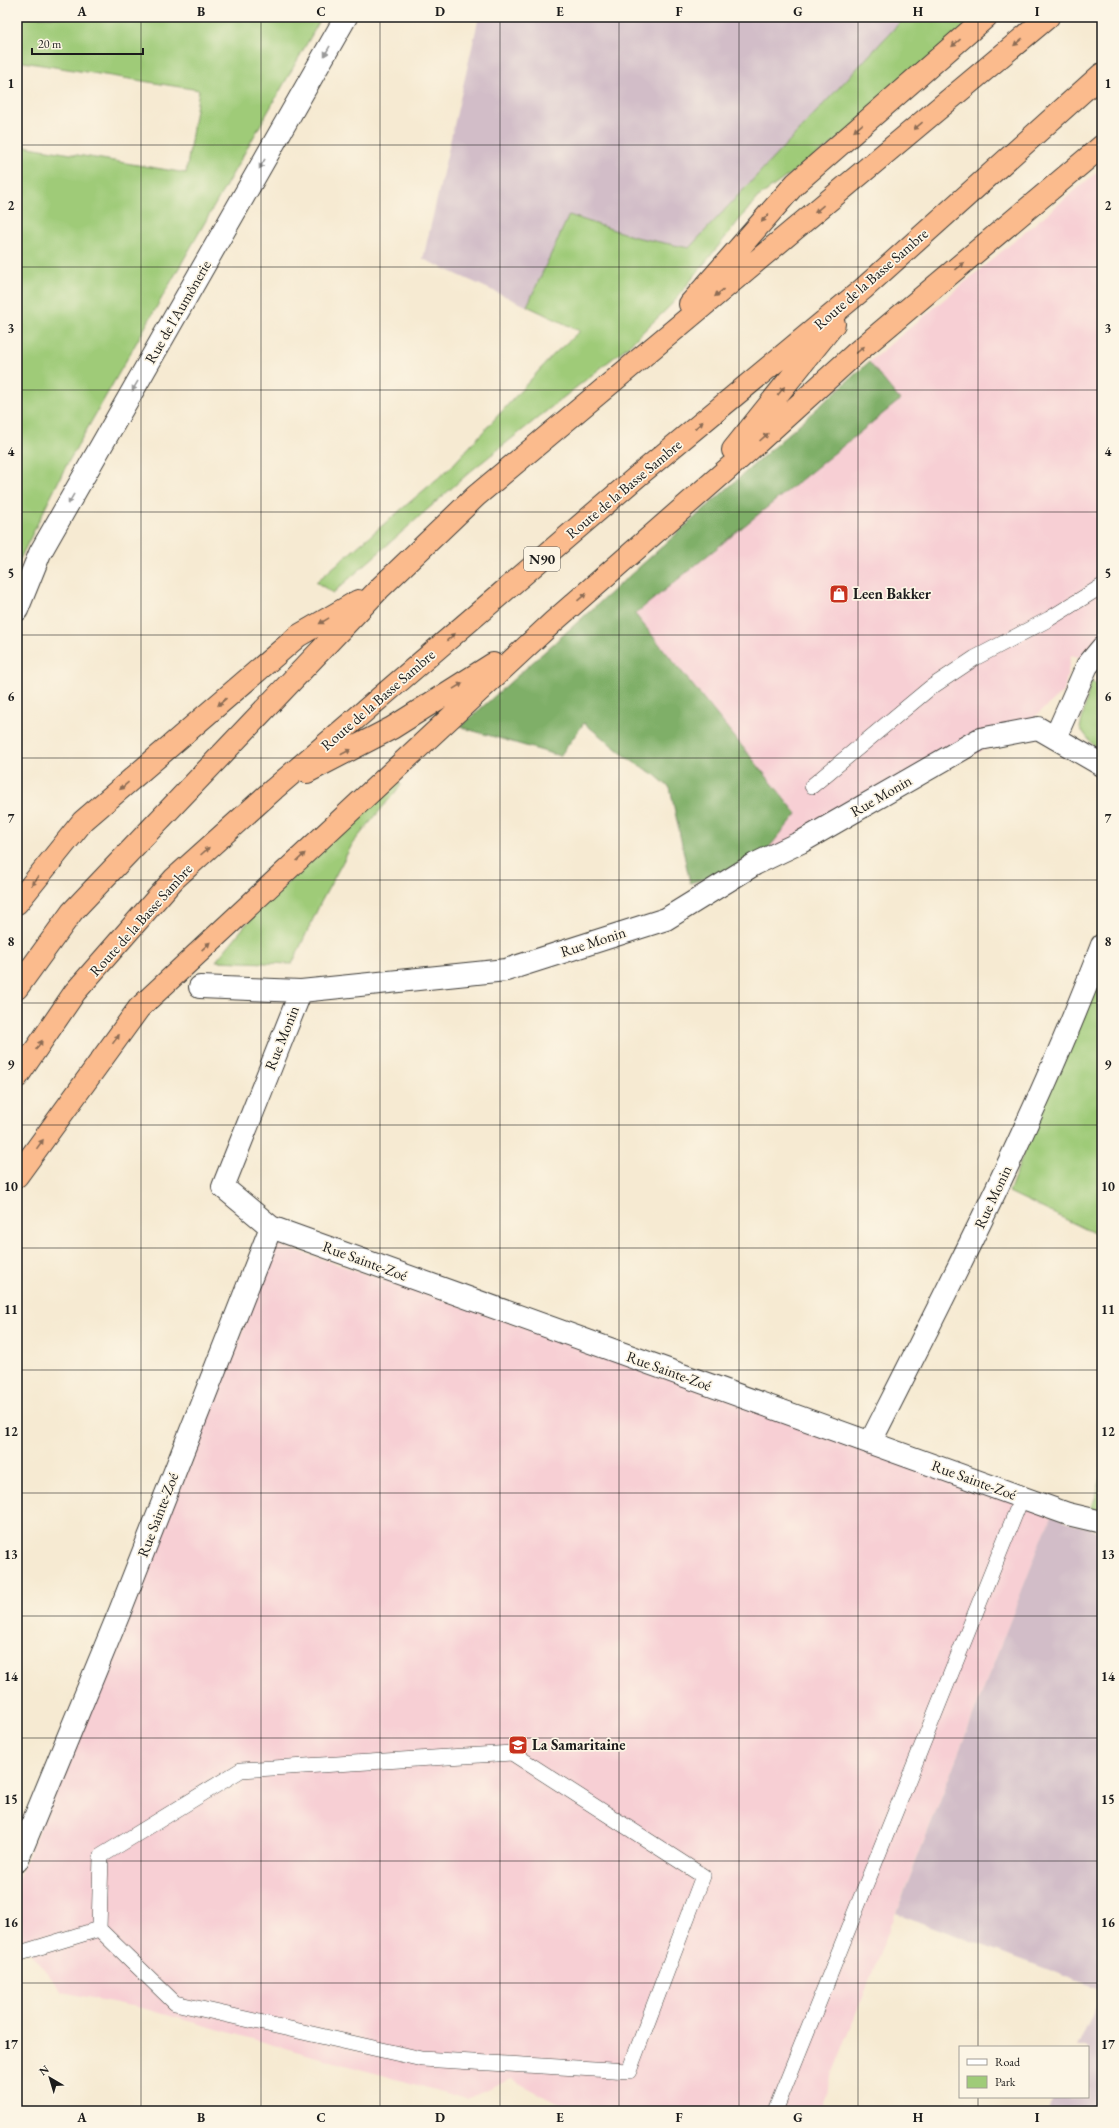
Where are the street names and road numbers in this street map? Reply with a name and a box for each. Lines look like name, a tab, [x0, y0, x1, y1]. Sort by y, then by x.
street label: Route de la Basse Sambre	[810, 224, 932, 333]
street label: Rue de l'Aumônerie	[140, 257, 215, 367]
street label: Route de la Basse Sambre	[562, 435, 685, 543]
road number: N90	[524, 547, 560, 571]
street label: Route de la Basse Sambre	[317, 645, 439, 754]
street label: Rue Monin	[847, 770, 915, 821]
street label: Route de la Basse Sambre	[85, 859, 196, 980]
street label: Rue Monin	[558, 922, 628, 961]
street label: Rue Monin	[260, 1003, 303, 1073]
street label: Rue Monin	[970, 1162, 1015, 1231]
street label: Rue Sainte-Zoé	[320, 1236, 410, 1285]
street label: Rue Sainte-Zoé	[624, 1346, 714, 1395]
street label: Rue Sainte-Zoé	[929, 1455, 1019, 1504]
street label: Rue Sainte-Zoé	[133, 1470, 182, 1560]

